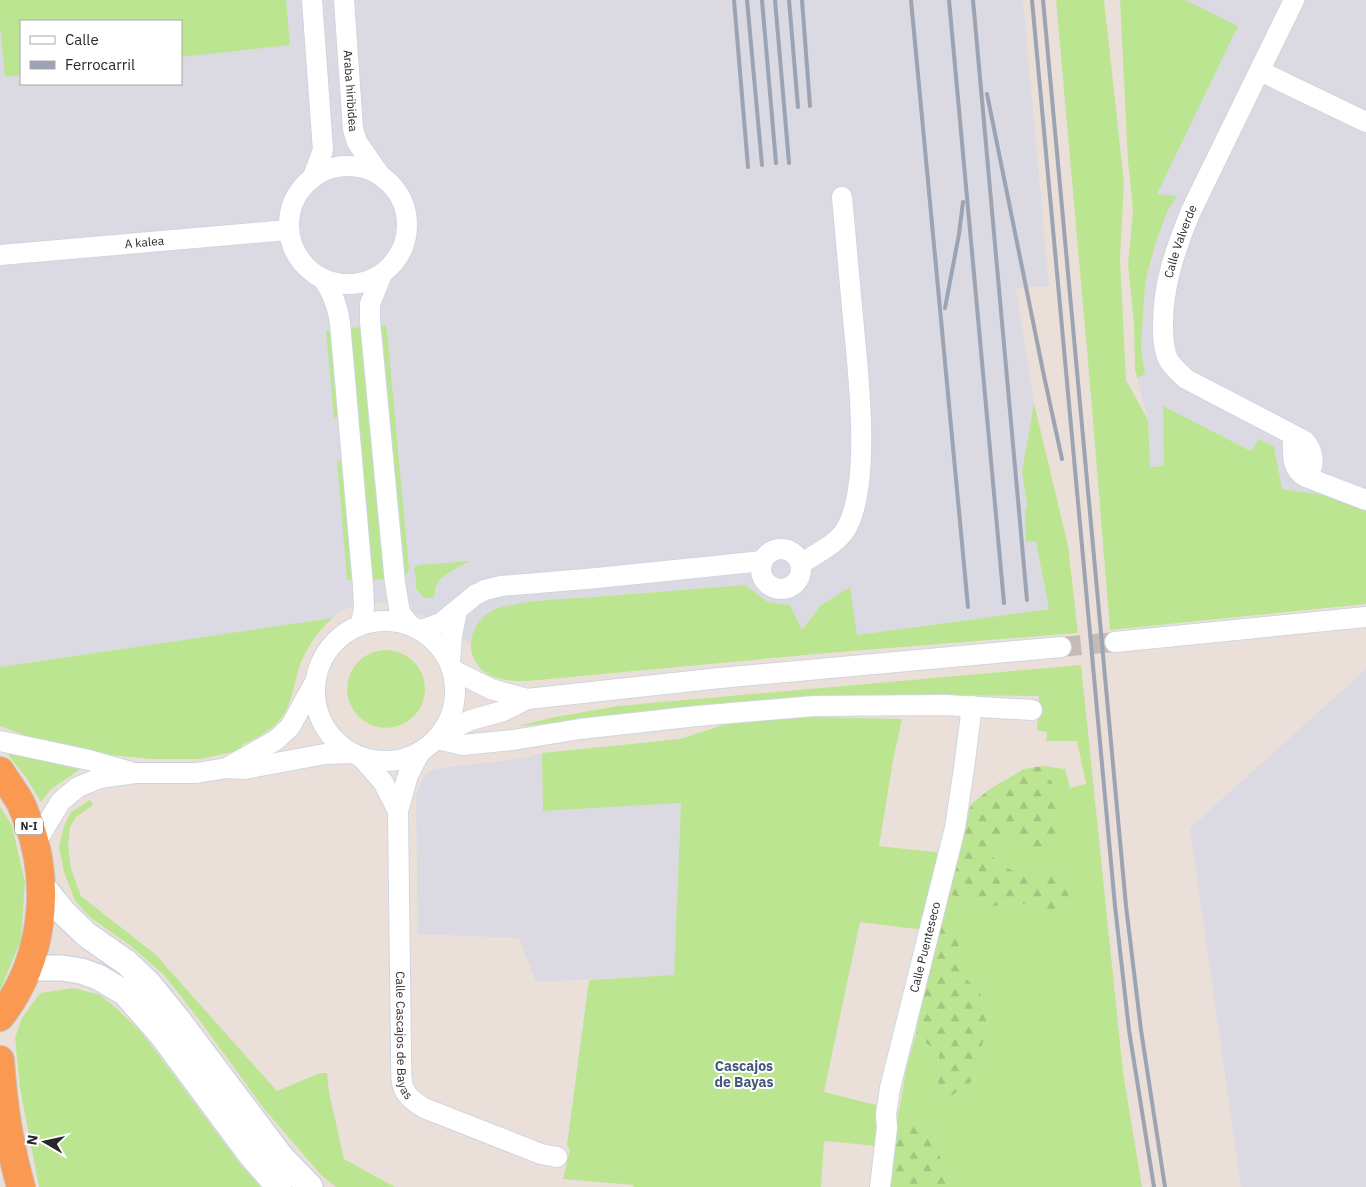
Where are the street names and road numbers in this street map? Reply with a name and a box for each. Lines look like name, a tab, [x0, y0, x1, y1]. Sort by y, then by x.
street label: Araba hiribidea	[340, 49, 361, 133]
street label: Calle Valverde	[1161, 202, 1200, 280]
street label: A kalea	[124, 233, 165, 251]
road number: N-I	[15, 818, 43, 834]
street label: Calle Puenteseco	[906, 900, 943, 994]
street label: Calle Cascajos de Bayas	[393, 971, 416, 1103]

